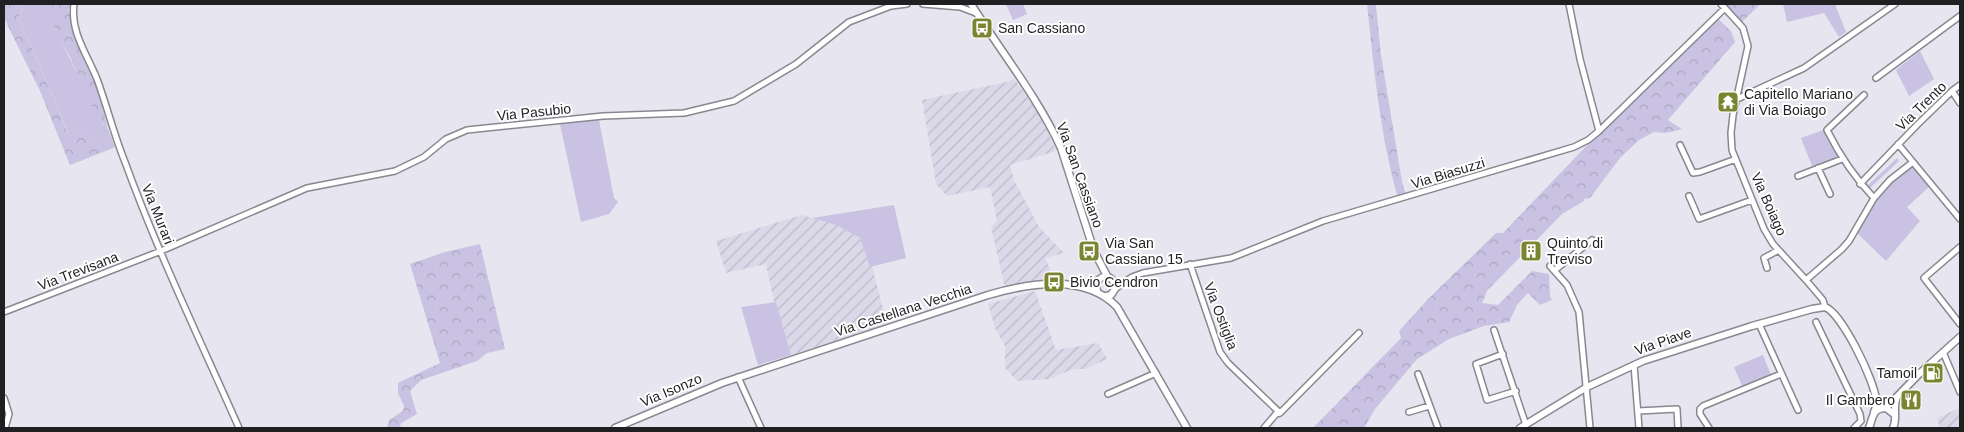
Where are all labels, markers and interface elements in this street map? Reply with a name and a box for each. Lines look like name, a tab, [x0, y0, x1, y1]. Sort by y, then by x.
bus stop icon: San Cassiano	[970, 16, 994, 40]
place label: San Cassiano	[998, 20, 1085, 36]
street label: Via Trento	[1893, 78, 1950, 134]
place label: Capitello Mariano di Via Boiago	[1744, 86, 1853, 118]
temple icon: Capitello Mariano di Via Boiago	[1716, 90, 1740, 114]
street label: Via Pasubio	[496, 100, 572, 124]
street label: Via San Cassiano	[1053, 120, 1107, 230]
street label: Via Biasuzzi	[1409, 154, 1487, 192]
street label: Via Boiago	[1748, 170, 1790, 238]
street label: Via Murari	[139, 182, 177, 246]
place label: Via San Cassiano 15	[1105, 235, 1183, 267]
place label: Quinto di Treviso	[1547, 235, 1603, 267]
bus stop icon: Via San Cassiano 15	[1077, 239, 1101, 263]
building icon: Quinto di Treviso	[1519, 239, 1543, 263]
street label: Via Trevisana	[36, 248, 121, 294]
bus stop icon: Bivio Cendron	[1042, 270, 1066, 294]
place label: Bivio Cendron	[1070, 274, 1158, 290]
street label: Via Castellana Vecchia	[833, 280, 974, 340]
street label: Via Ostiglia	[1201, 280, 1241, 352]
street label: Via Piave	[1633, 324, 1694, 358]
fuel station icon: Tamoil	[1921, 361, 1945, 385]
place label: Tamoil	[1877, 365, 1917, 381]
street label: Via Isonzo	[638, 370, 704, 410]
restaurant icon: Il Gambero	[1899, 388, 1923, 412]
place label: Il Gambero	[1826, 392, 1895, 408]

